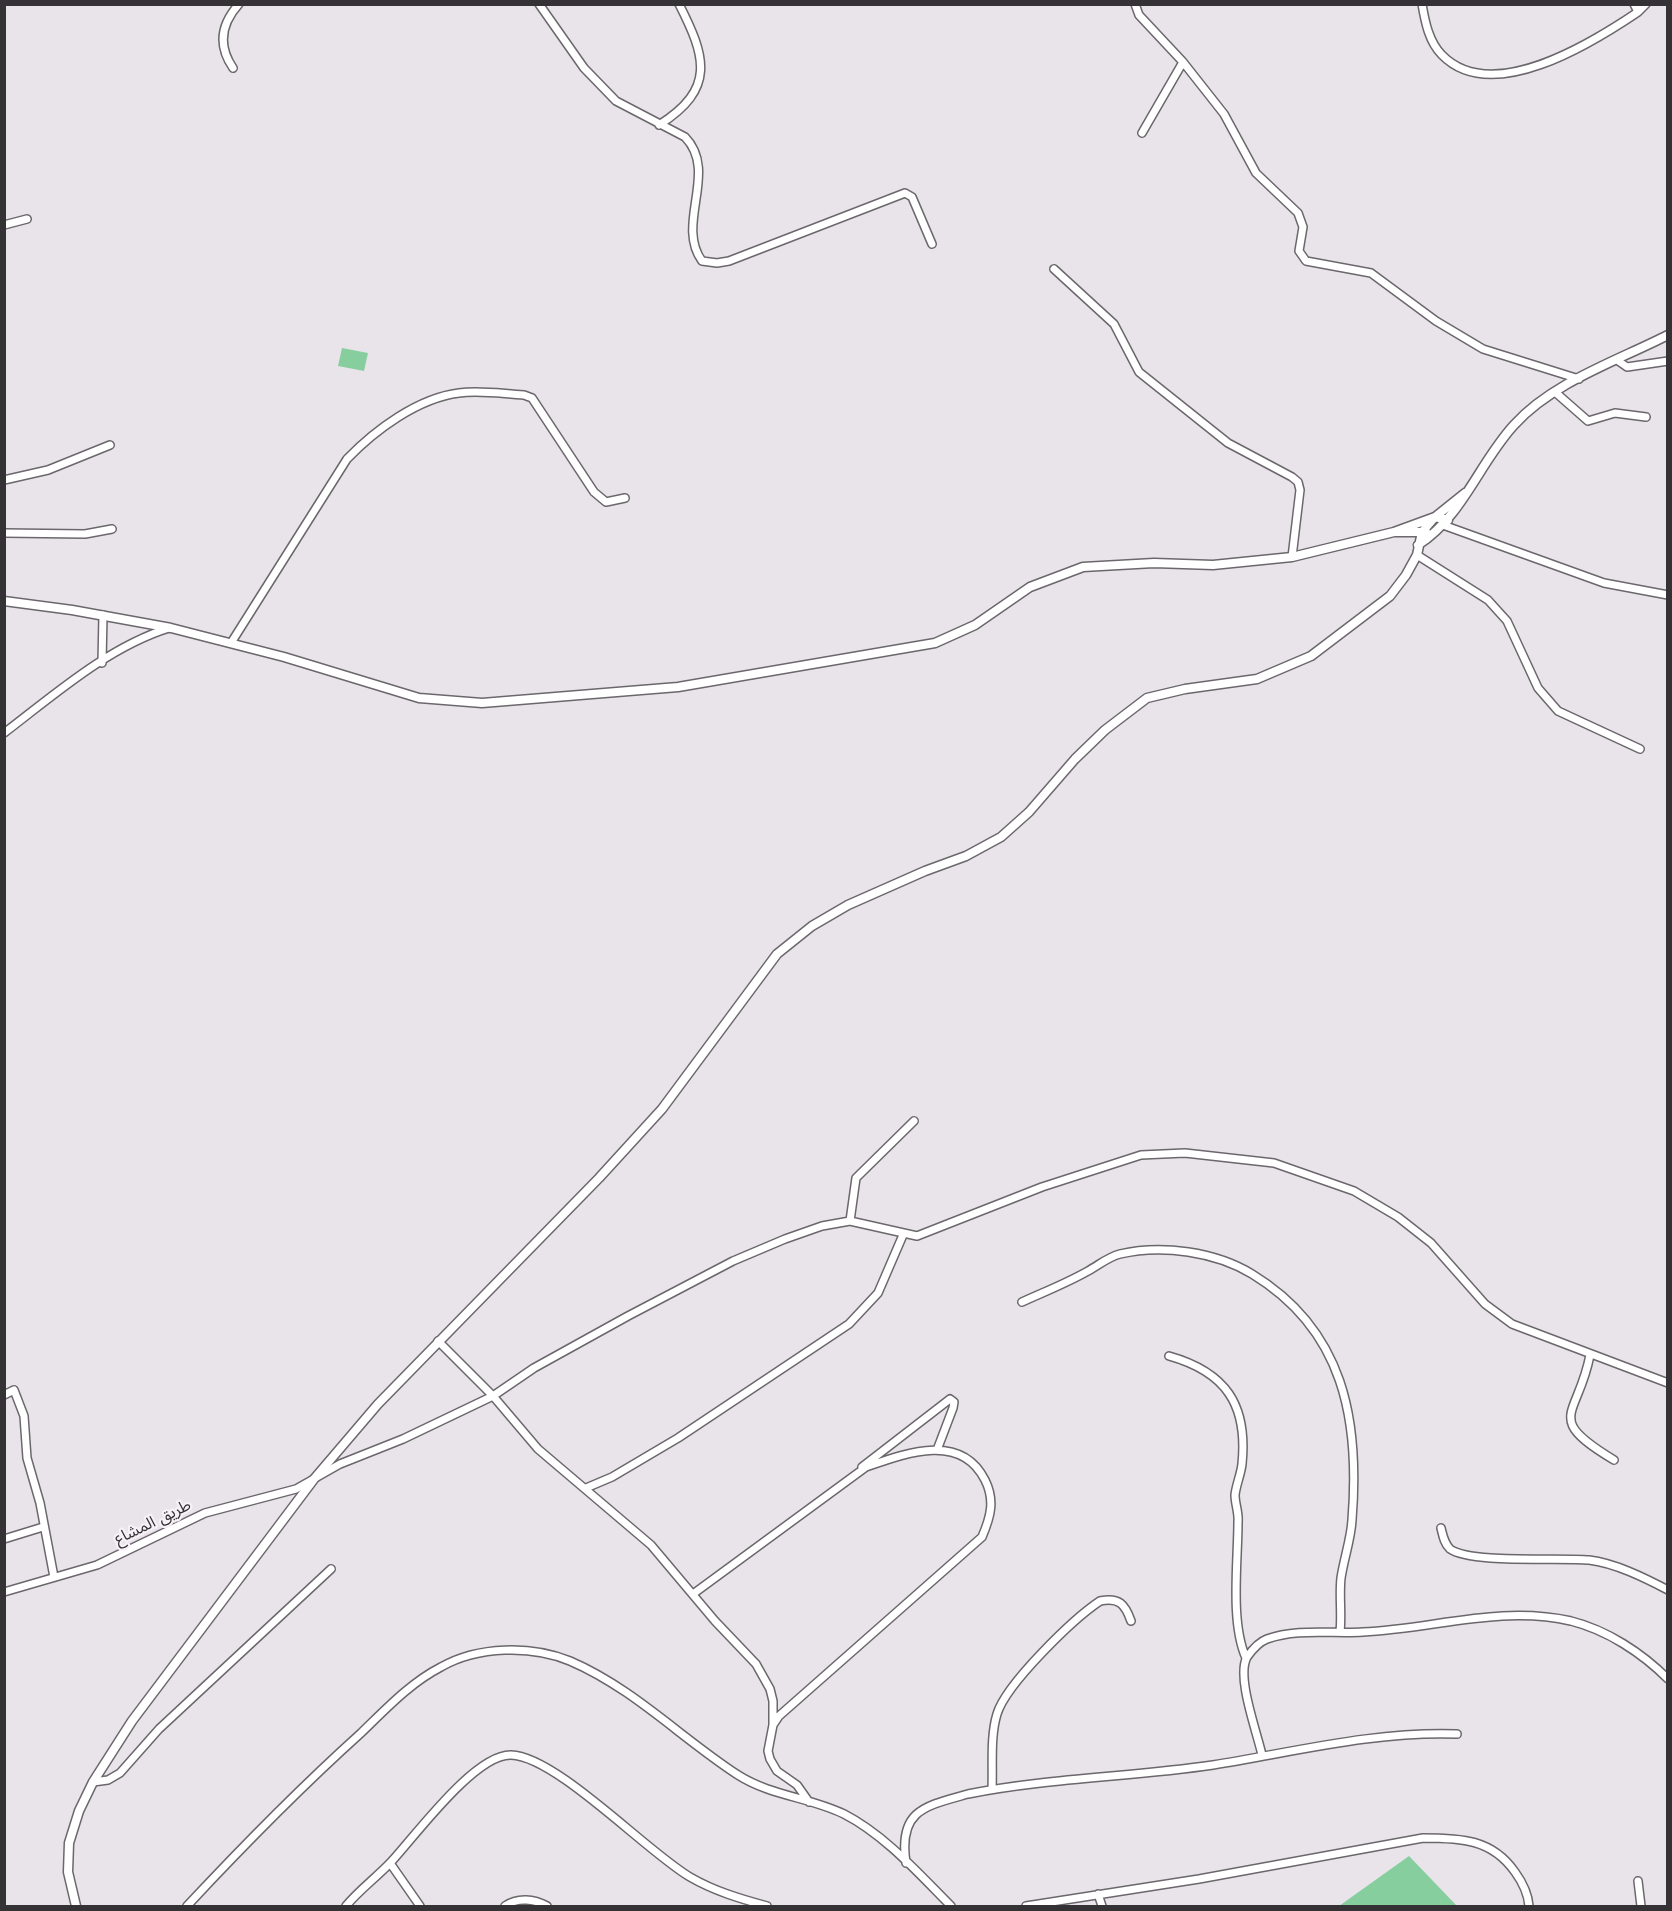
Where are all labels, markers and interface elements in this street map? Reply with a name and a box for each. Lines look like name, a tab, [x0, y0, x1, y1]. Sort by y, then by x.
street label: طريق المشاع	[112, 1496, 194, 1550]

